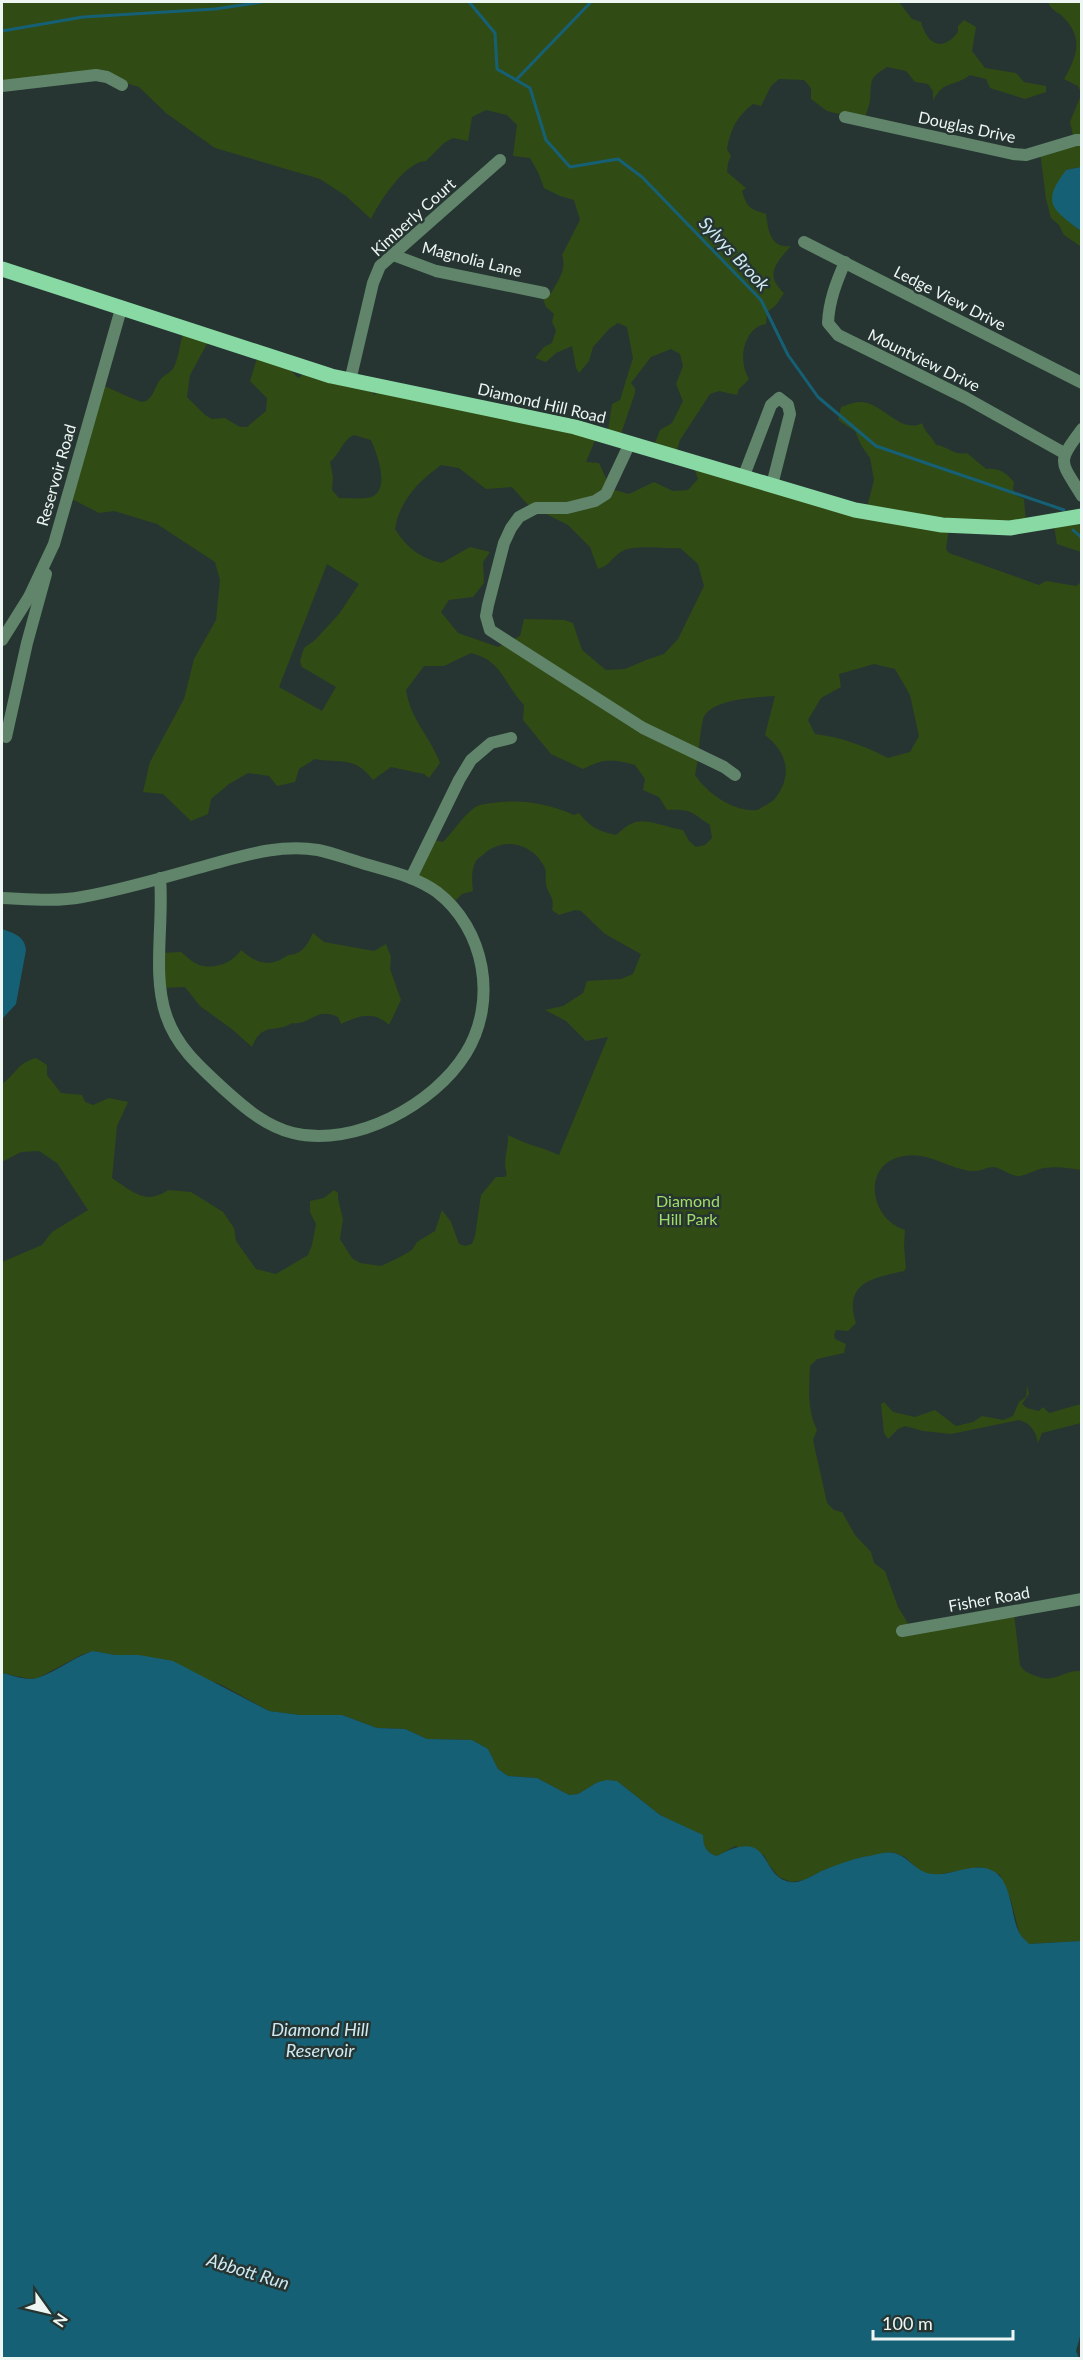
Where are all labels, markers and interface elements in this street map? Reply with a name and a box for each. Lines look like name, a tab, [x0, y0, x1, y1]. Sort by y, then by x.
street label: Douglas Drive	[917, 107, 1018, 146]
street label: Kimberly Court	[367, 174, 459, 259]
water label: Sylvys Brook	[695, 212, 775, 295]
street label: Magnolia Lane	[420, 237, 524, 280]
street label: Ledge View Drive	[891, 261, 1009, 334]
street label: Mountview Drive	[865, 324, 983, 395]
street label: Diamond Hill Road	[476, 379, 608, 427]
street label: Reservoir Road	[32, 422, 79, 528]
park label: Diamond Hill Park	[656, 1191, 720, 1228]
street label: Fisher Road	[947, 1582, 1031, 1615]
water label: Diamond Hill Reservoir	[271, 2018, 369, 2061]
water label: Abbott Run	[204, 2248, 292, 2294]
north arrow	[18, 2282, 78, 2342]
scale bar	[873, 2303, 1012, 2341]
text: N	[50, 2310, 72, 2331]
text: 100 m	[882, 2312, 933, 2334]

